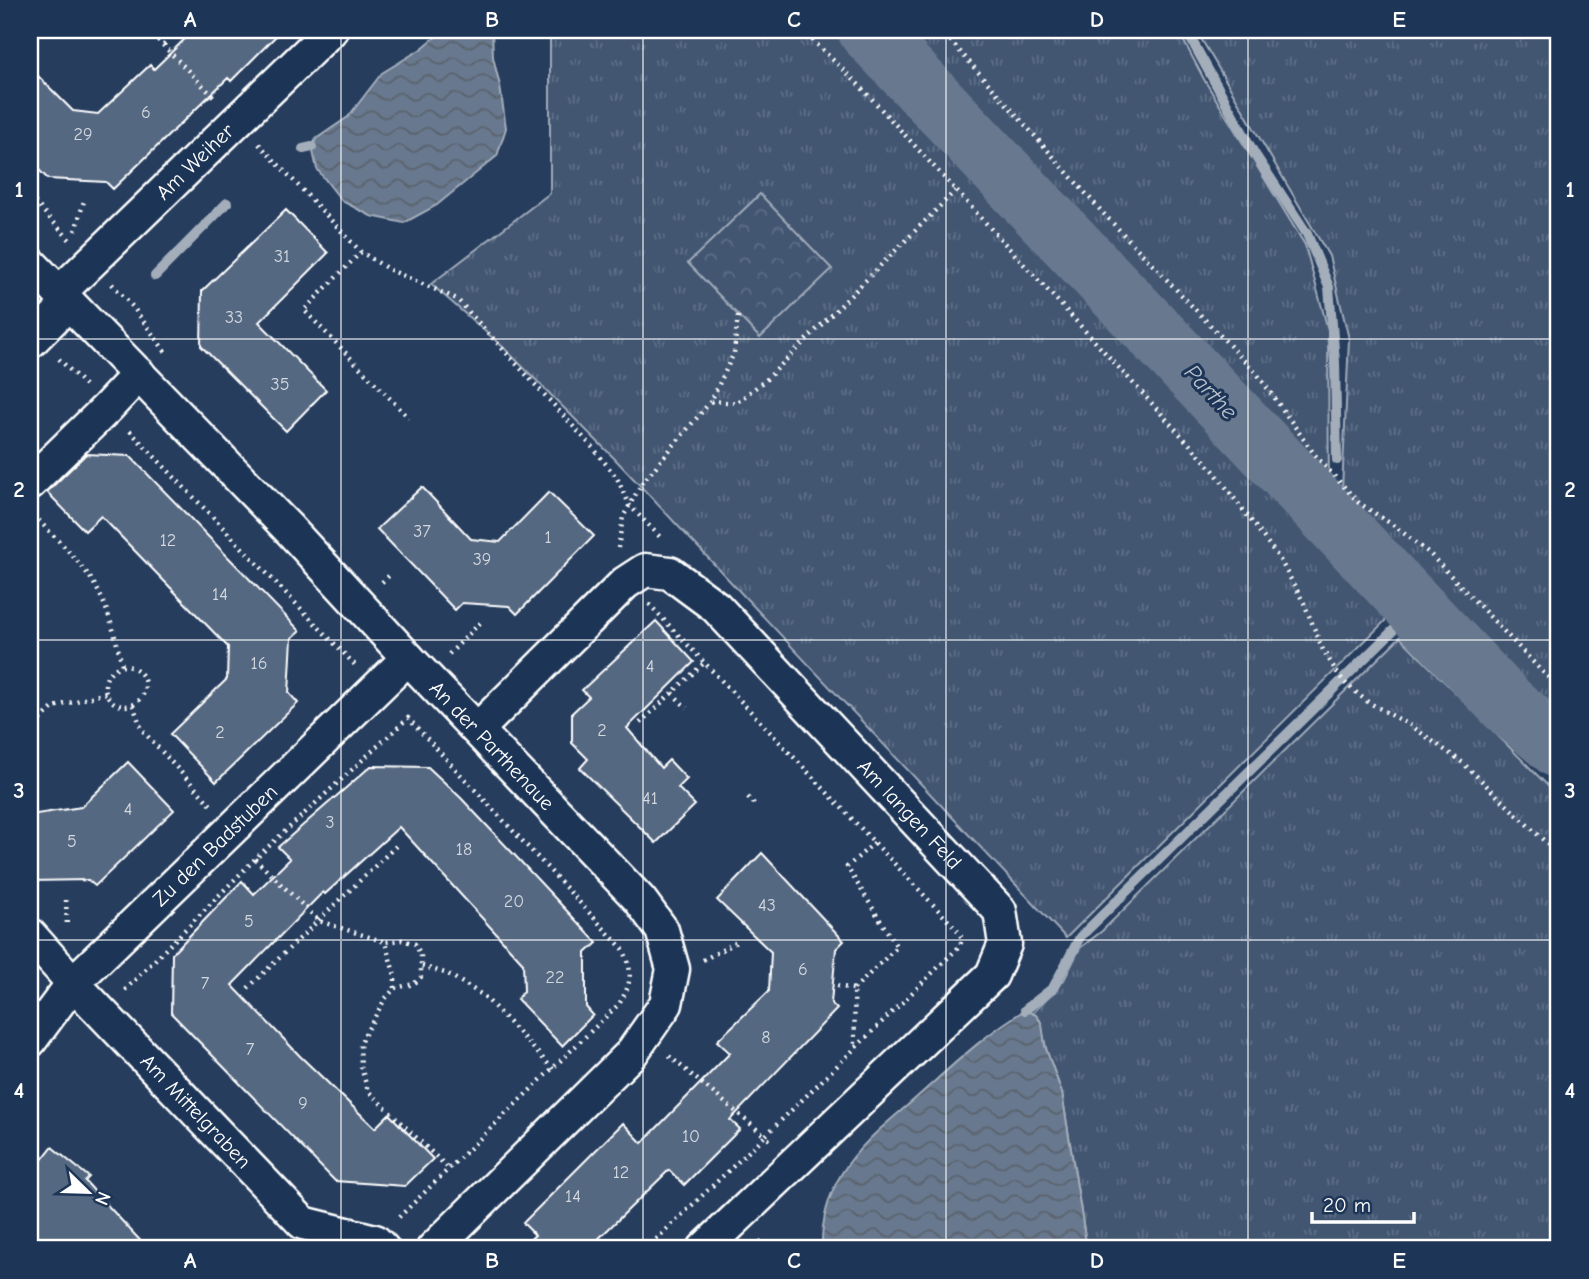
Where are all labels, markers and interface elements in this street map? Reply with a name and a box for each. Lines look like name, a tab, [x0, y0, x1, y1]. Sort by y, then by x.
text: A	[184, 6, 197, 33]
text: B	[485, 6, 499, 33]
text: C	[787, 6, 801, 33]
text: D	[1090, 6, 1104, 33]
text: E	[1392, 6, 1406, 33]
house number: 6	[141, 102, 151, 123]
street label: Am Weiher	[151, 118, 239, 205]
house number: 29	[74, 124, 92, 145]
text: 1	[14, 176, 24, 203]
text: 1	[1565, 176, 1575, 203]
house number: 31	[274, 246, 290, 267]
house number: 33	[225, 307, 243, 328]
water label: Parthe	[1179, 359, 1243, 425]
house number: 35	[271, 374, 289, 395]
text: 2	[13, 476, 25, 503]
text: 2	[1564, 476, 1576, 503]
house number: 37	[413, 521, 431, 542]
house number: 1	[544, 527, 552, 548]
house number: 12	[160, 530, 176, 551]
house number: 39	[473, 549, 491, 570]
house number: 14	[212, 584, 228, 605]
house number: 16	[251, 653, 267, 674]
house number: 4	[646, 656, 654, 677]
street label: An der Parthenaue	[425, 676, 559, 815]
house number: 2	[597, 720, 607, 741]
house number: 2	[215, 722, 225, 743]
street label: Am langen Feld	[853, 754, 967, 874]
text: 3	[13, 777, 25, 804]
text: 3	[1564, 777, 1576, 804]
street label: Zu den Badstuben	[148, 779, 282, 911]
house number: 41	[642, 788, 658, 809]
house number: 4	[124, 799, 132, 820]
house number: 3	[325, 812, 335, 833]
house number: 5	[67, 831, 77, 852]
house number: 18	[456, 839, 472, 860]
house number: 20	[504, 891, 524, 912]
house number: 43	[758, 895, 776, 916]
house number: 5	[244, 911, 254, 932]
house number: 6	[798, 959, 808, 980]
house number: 22	[546, 967, 564, 988]
house number: 7	[201, 973, 210, 994]
house number: 8	[761, 1027, 771, 1048]
house number: 7	[246, 1039, 255, 1060]
street label: Am Mittelgraben	[136, 1049, 256, 1173]
text: 4	[14, 1077, 25, 1104]
text: 4	[1565, 1077, 1576, 1104]
house number: 9	[298, 1093, 308, 1114]
house number: 10	[682, 1126, 700, 1147]
north arrow	[52, 1156, 122, 1226]
house number: 12	[613, 1162, 629, 1183]
scale bar	[1312, 1181, 1414, 1225]
house number: 14	[565, 1186, 581, 1207]
text: N	[90, 1188, 115, 1208]
text: 20 m	[1323, 1193, 1371, 1217]
text: A	[184, 1247, 197, 1274]
text: B	[485, 1247, 499, 1274]
text: C	[787, 1247, 801, 1274]
text: D	[1090, 1247, 1104, 1274]
text: E	[1392, 1247, 1406, 1274]

